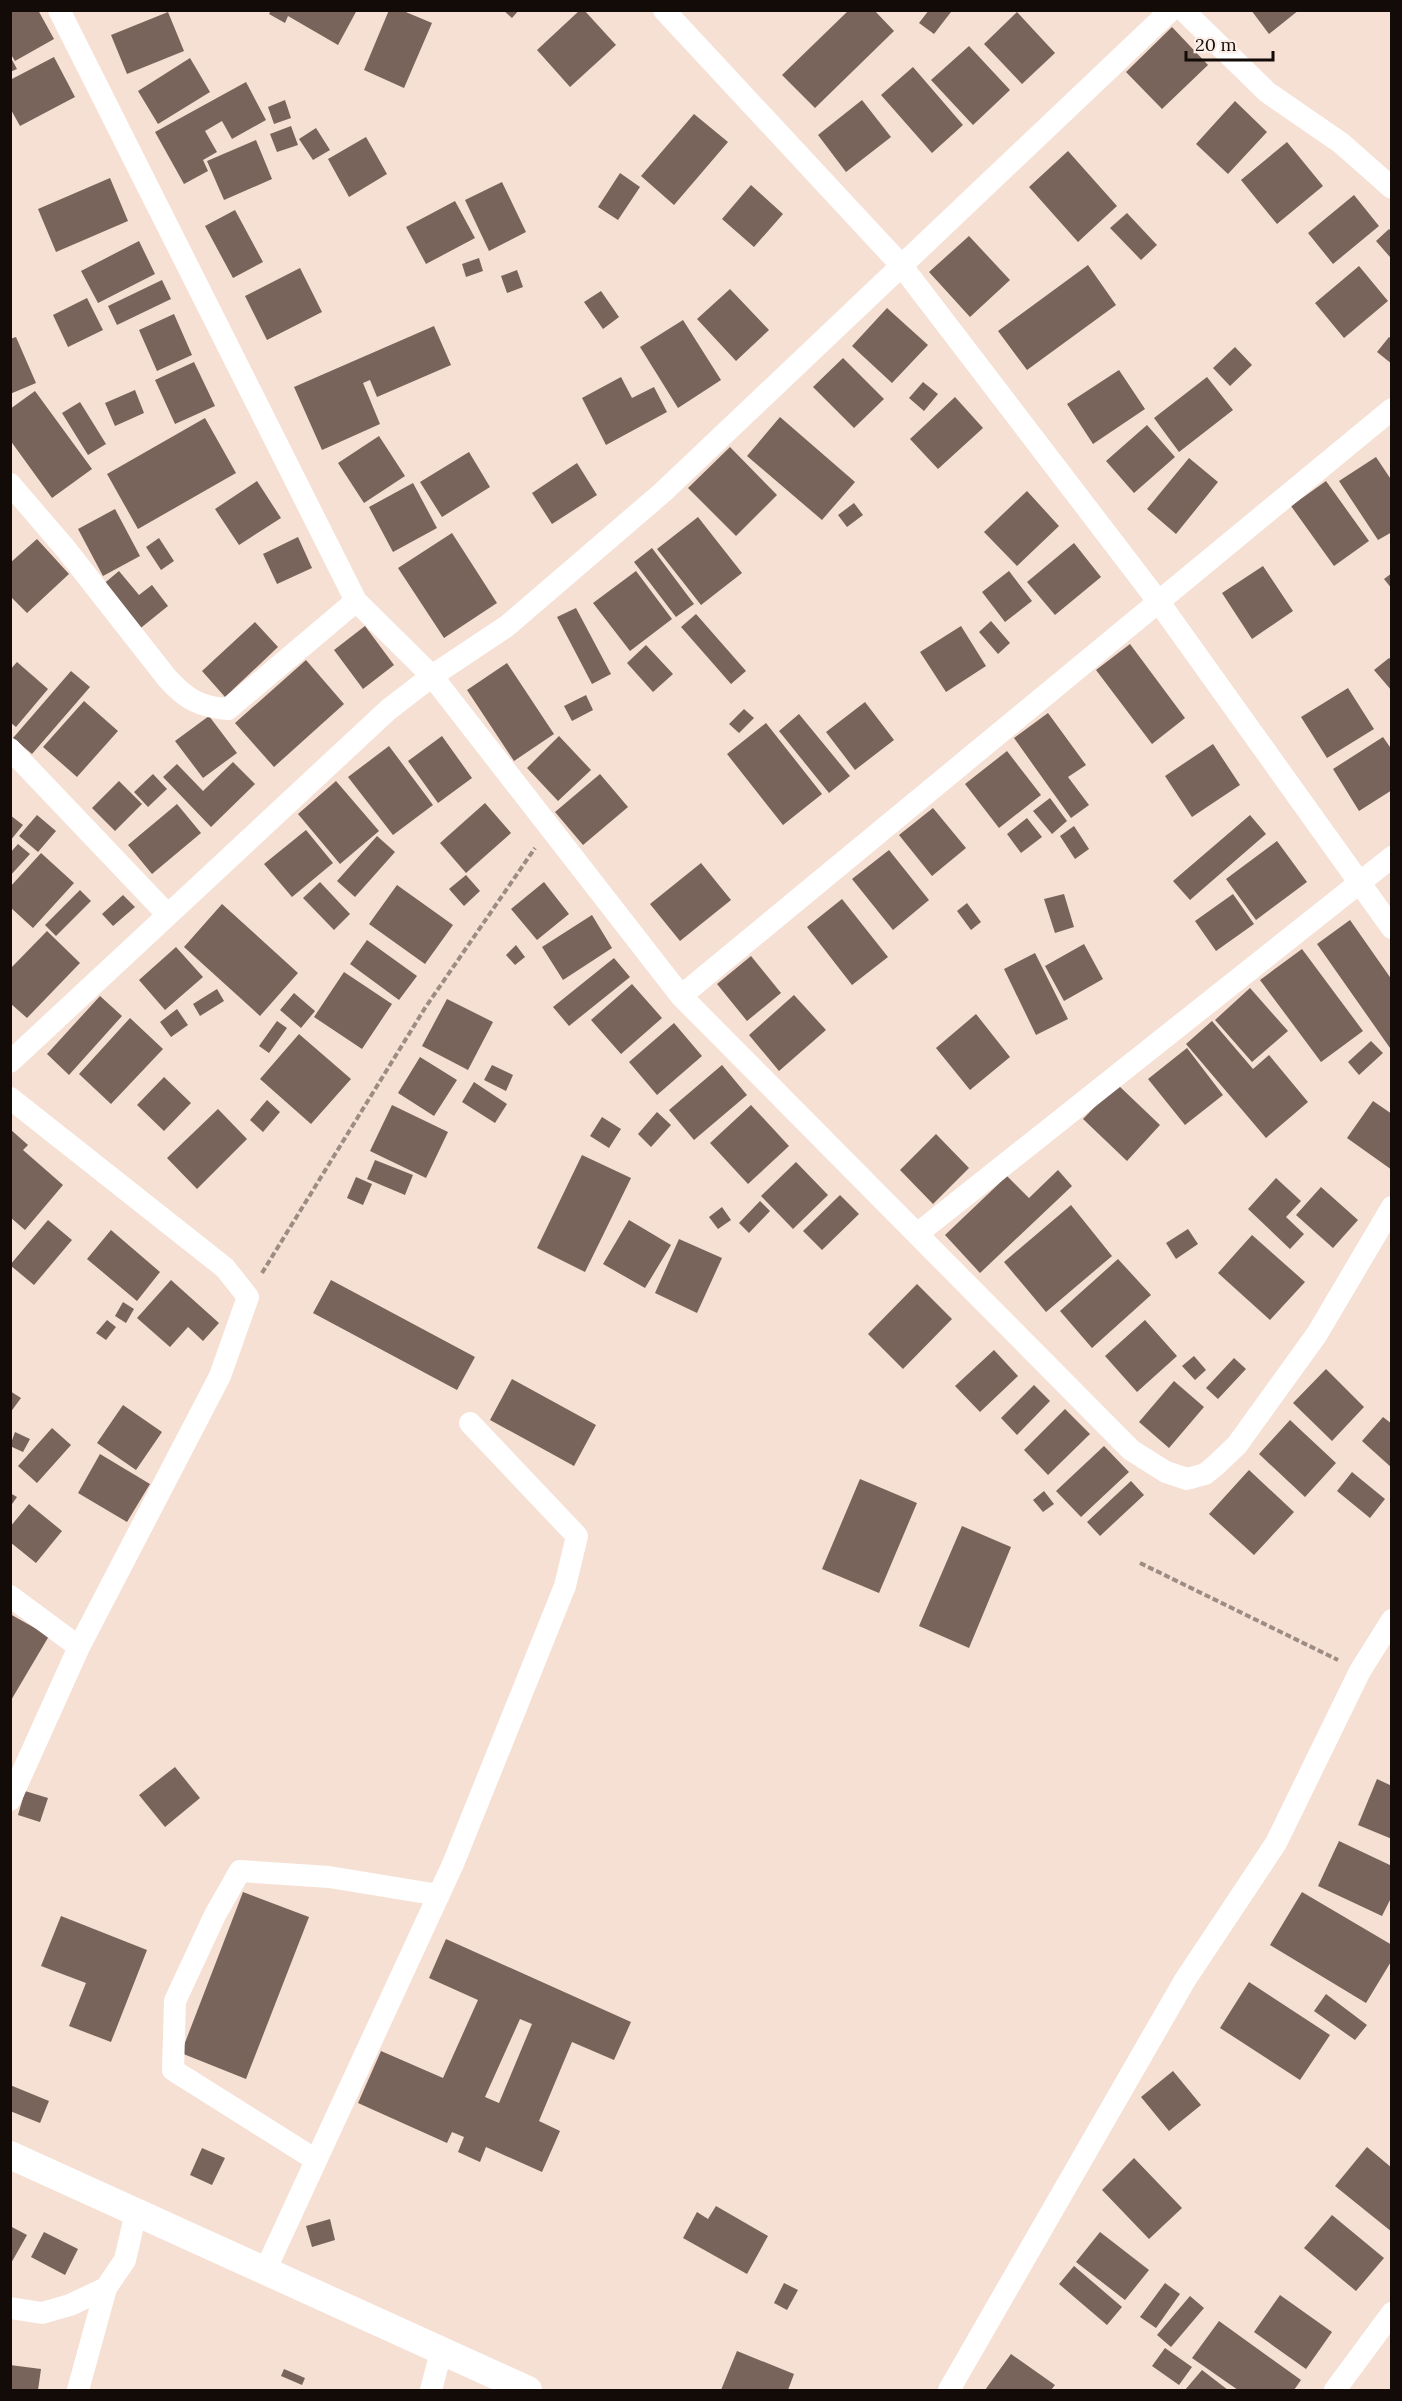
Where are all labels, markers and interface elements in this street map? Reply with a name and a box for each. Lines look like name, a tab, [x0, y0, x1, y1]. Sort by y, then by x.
scale bar	[1186, 24, 1273, 62]
text: 20 m	[1195, 33, 1237, 56]

